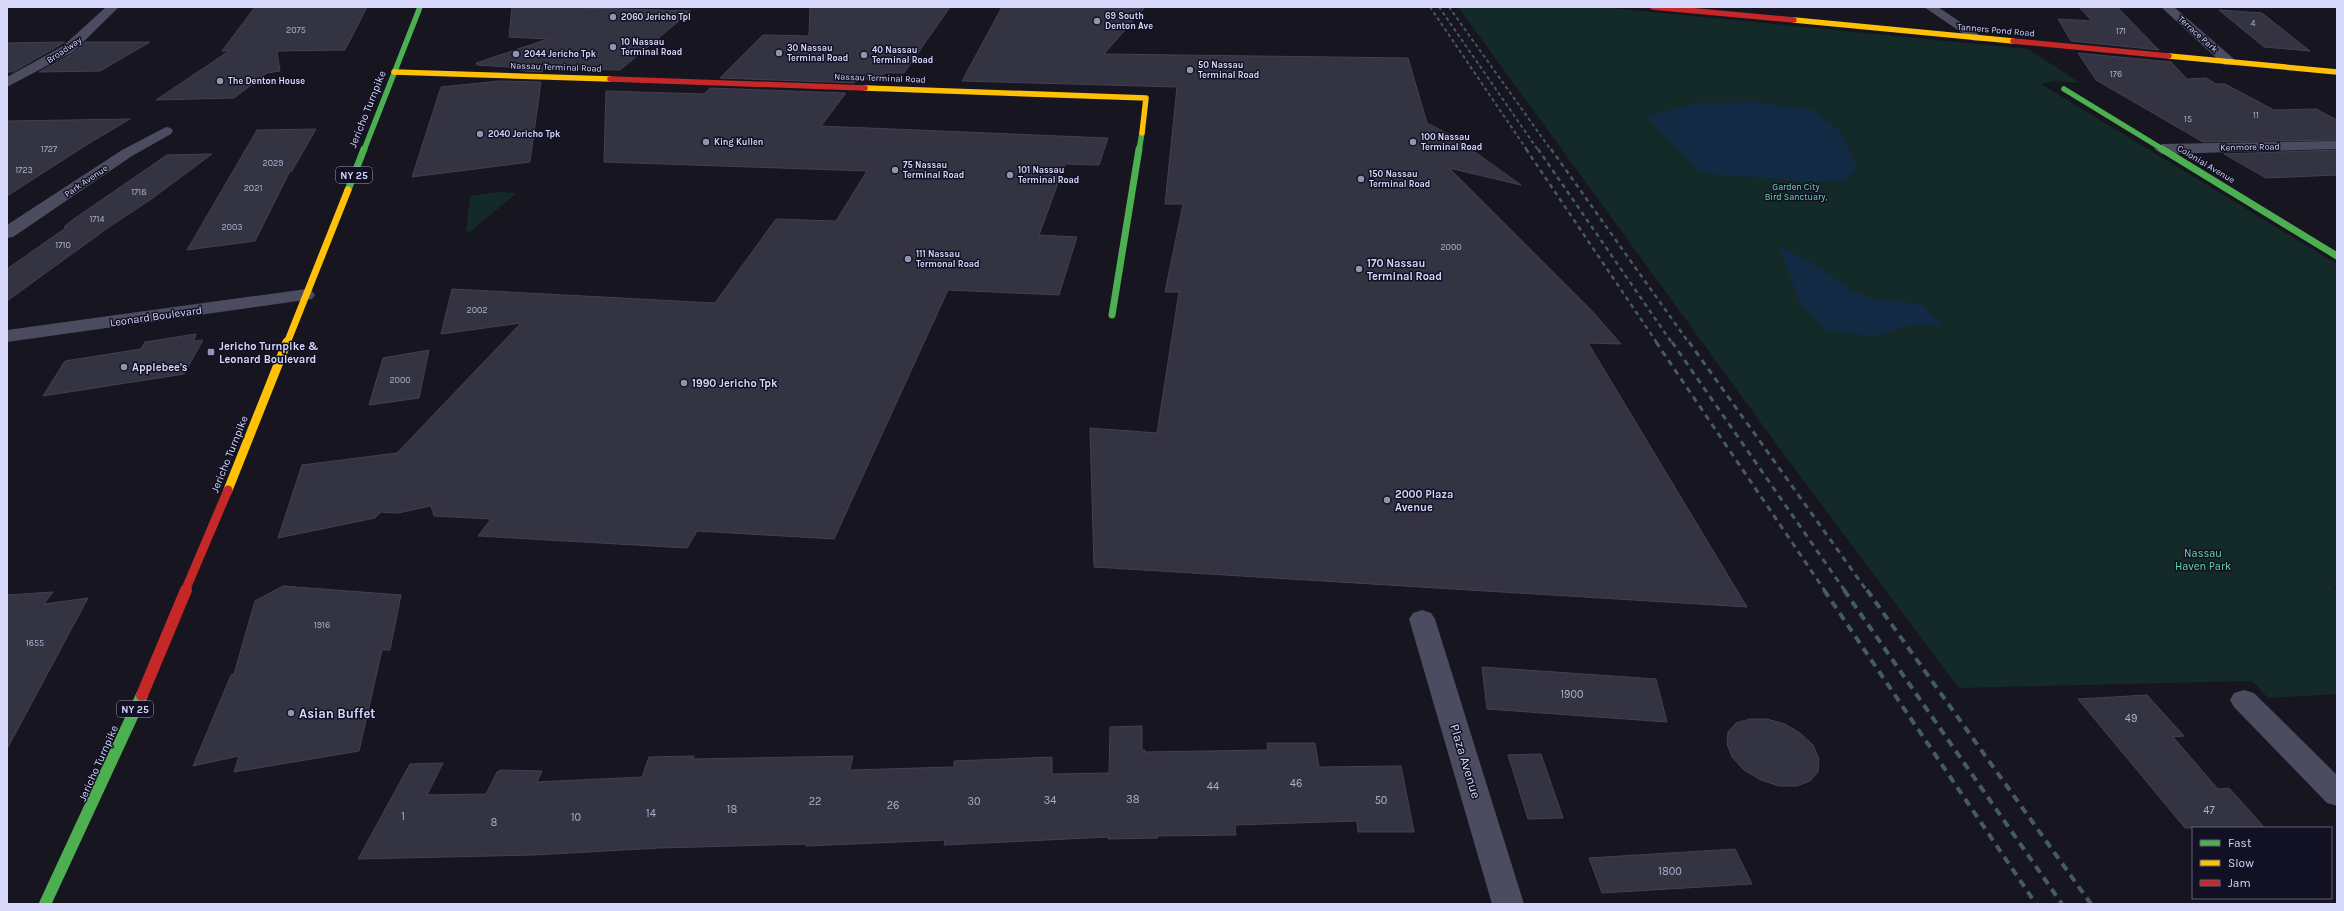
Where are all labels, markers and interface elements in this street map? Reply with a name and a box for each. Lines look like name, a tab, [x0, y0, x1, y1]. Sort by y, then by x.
place label: 69 South Denton Ave	[1105, 11, 1153, 31]
marker: 2060 Jericho Tpl	[608, 12, 618, 22]
place label: 2060 Jericho Tpl	[621, 12, 691, 22]
street label: Terrace Park	[2176, 14, 2220, 54]
marker: 69 South Denton Ave	[1092, 16, 1102, 26]
house number: 4	[2250, 18, 2256, 28]
street label: Tanners Pond Road	[1957, 22, 2035, 38]
house number: 2075	[286, 25, 306, 35]
house number: 171	[2116, 26, 2126, 36]
street label: Broadway	[45, 34, 84, 65]
place label: 10 Nassau Terminal Road	[621, 37, 682, 57]
marker: 10 Nassau Terminal Road	[608, 42, 618, 52]
place label: 30 Nassau Terminal Road	[787, 43, 848, 63]
place label: 40 Nassau Terminal Road	[872, 45, 933, 65]
marker: 30 Nassau Terminal Road	[774, 48, 784, 58]
marker: 2044 Jericho Tpk	[511, 49, 521, 59]
place label: 2044 Jericho Tpk	[524, 49, 597, 59]
marker: 40 Nassau Terminal Road	[859, 50, 869, 60]
street label: Nassau Terminal Road	[510, 60, 602, 74]
place label: 50 Nassau Terminal Road	[1198, 60, 1259, 80]
marker: 50 Nassau Terminal Road	[1185, 65, 1195, 75]
street label: Jericho Turnpike	[346, 68, 389, 150]
house number: 176	[2110, 69, 2122, 79]
street label: Nassau Terminal Road	[834, 71, 926, 85]
marker: The Denton House	[215, 76, 225, 86]
place label: The Denton House	[228, 76, 305, 86]
house number: 11	[2253, 110, 2259, 120]
house number: 15	[2184, 114, 2192, 124]
marker: 2040 Jericho Tpk	[475, 129, 485, 139]
place label: 2040 Jericho Tpk	[488, 129, 561, 139]
place label: 100 Nassau Terminal Road	[1421, 132, 1482, 152]
marker: King Kullen	[701, 137, 711, 147]
place label: King Kullen	[714, 137, 763, 147]
marker: 100 Nassau Terminal Road	[1408, 137, 1418, 147]
street label: Kenmore Road	[2220, 141, 2280, 153]
street label: Colonial Avenue	[2175, 143, 2237, 185]
house number: 1727	[41, 144, 58, 154]
house number: 2029	[263, 158, 284, 168]
place label: 75 Nassau Terminal Road	[903, 160, 964, 180]
street label: Park Avenue	[62, 163, 110, 199]
house number: 1723	[15, 165, 33, 175]
marker: 75 Nassau Terminal Road	[890, 165, 900, 175]
place label: 101 Nassau Terminal Road	[1018, 165, 1079, 185]
road number: NY 25	[336, 167, 372, 183]
place label: 150 Nassau Terminal Road	[1369, 169, 1430, 189]
marker: 101 Nassau Terminal Road	[1005, 170, 1015, 180]
marker: 150 Nassau Terminal Road	[1356, 174, 1366, 184]
park label: Garden City Bird Sanctuary,	[1765, 182, 1827, 202]
house number: 2021	[244, 183, 262, 193]
house number: 1718	[131, 187, 147, 197]
house number: 1714	[89, 214, 105, 224]
house number: 2003	[221, 222, 243, 232]
house number: 1710	[55, 240, 71, 250]
house number: 2000	[1440, 242, 1462, 252]
place label: 111 Nassau Termonal Road	[916, 249, 980, 269]
marker: 111 Nassau Termonal Road	[903, 254, 913, 264]
place label: 170 Nassau Terminal Road	[1367, 257, 1442, 283]
marker: 170 Nassau Terminal Road	[1354, 264, 1364, 274]
street label: Leonard Boulevard	[109, 304, 203, 329]
house number: 2002	[466, 305, 488, 315]
place label: Jericho Turnpike & Leonard Boulevard	[219, 340, 319, 366]
marker: Jericho Turnpike & Leonard Boulevard	[206, 347, 216, 357]
place label: Applebee's	[132, 361, 188, 374]
marker: Applebee's	[119, 362, 129, 372]
house number: 2000	[389, 375, 411, 385]
place label: 1990 Jericho Tpk	[692, 377, 778, 390]
marker: 1990 Jericho Tpk	[679, 378, 689, 388]
street label: Jericho Turnpike	[208, 413, 251, 495]
place label: 2000 Plaza Avenue	[1395, 488, 1453, 514]
marker: 2000 Plaza Avenue	[1382, 495, 1392, 505]
park label: Nassau Haven Park	[2175, 547, 2231, 573]
house number: 1916	[314, 620, 330, 630]
house number: 1655	[26, 638, 44, 648]
house number: 1900	[1560, 688, 1584, 701]
road number: NY 25	[117, 701, 153, 717]
place label: Asian Buffet	[299, 706, 375, 721]
marker: Asian Buffet	[286, 708, 296, 718]
house number: 49	[2125, 712, 2137, 725]
street label: Plaza Avenue	[1447, 722, 1484, 801]
street label: Jericho Turnpike	[76, 723, 121, 803]
house number: 46	[1290, 777, 1302, 790]
house number: 44	[1207, 780, 1219, 793]
house number: 38	[1126, 793, 1140, 806]
house number: 34	[1044, 794, 1056, 807]
house number: 50	[1375, 794, 1387, 807]
house number: 22	[809, 795, 821, 808]
house number: 30	[967, 795, 981, 808]
house number: 26	[887, 799, 899, 812]
house number: 18	[727, 803, 737, 816]
house number: 47	[2203, 804, 2215, 817]
house number: 14	[646, 807, 656, 820]
house number: 1	[401, 810, 405, 823]
house number: 10	[571, 811, 581, 824]
house number: 8	[491, 816, 498, 829]
legend	[2192, 827, 2332, 899]
text: Fast	[2228, 836, 2252, 850]
text: Slow	[2228, 856, 2254, 870]
house number: 1800	[1658, 865, 1682, 878]
text: Jam	[2228, 876, 2251, 890]

